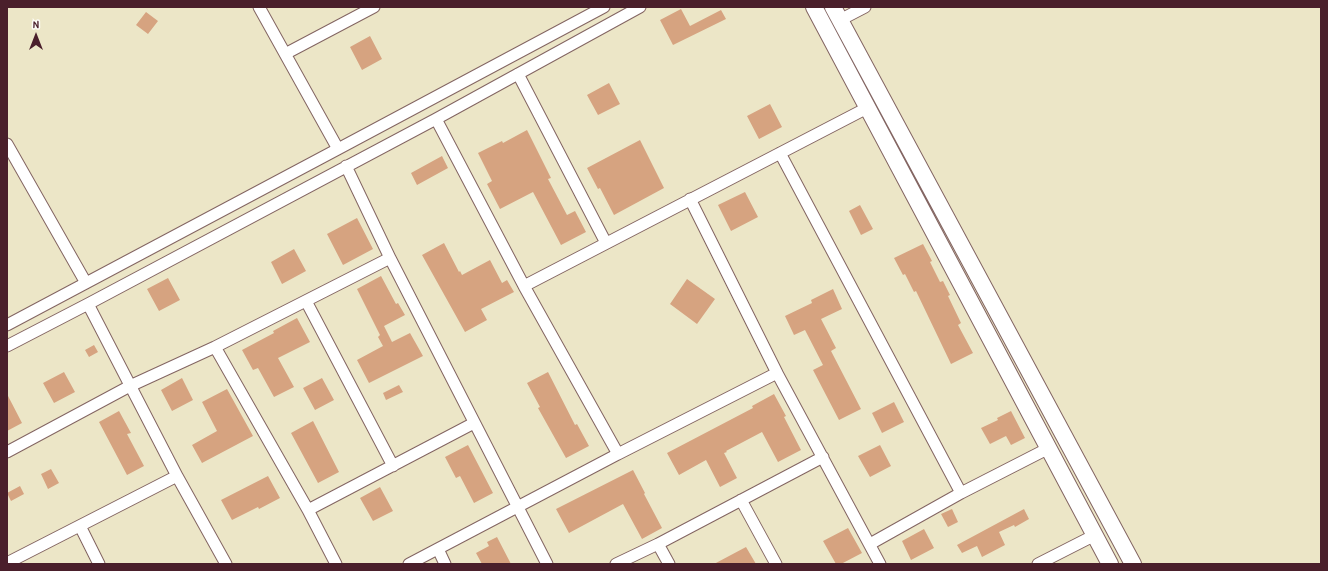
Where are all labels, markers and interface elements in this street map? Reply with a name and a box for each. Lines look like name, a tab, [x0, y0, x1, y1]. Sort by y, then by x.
north arrow	[16, 16, 56, 56]
text: N	[33, 17, 39, 31]

